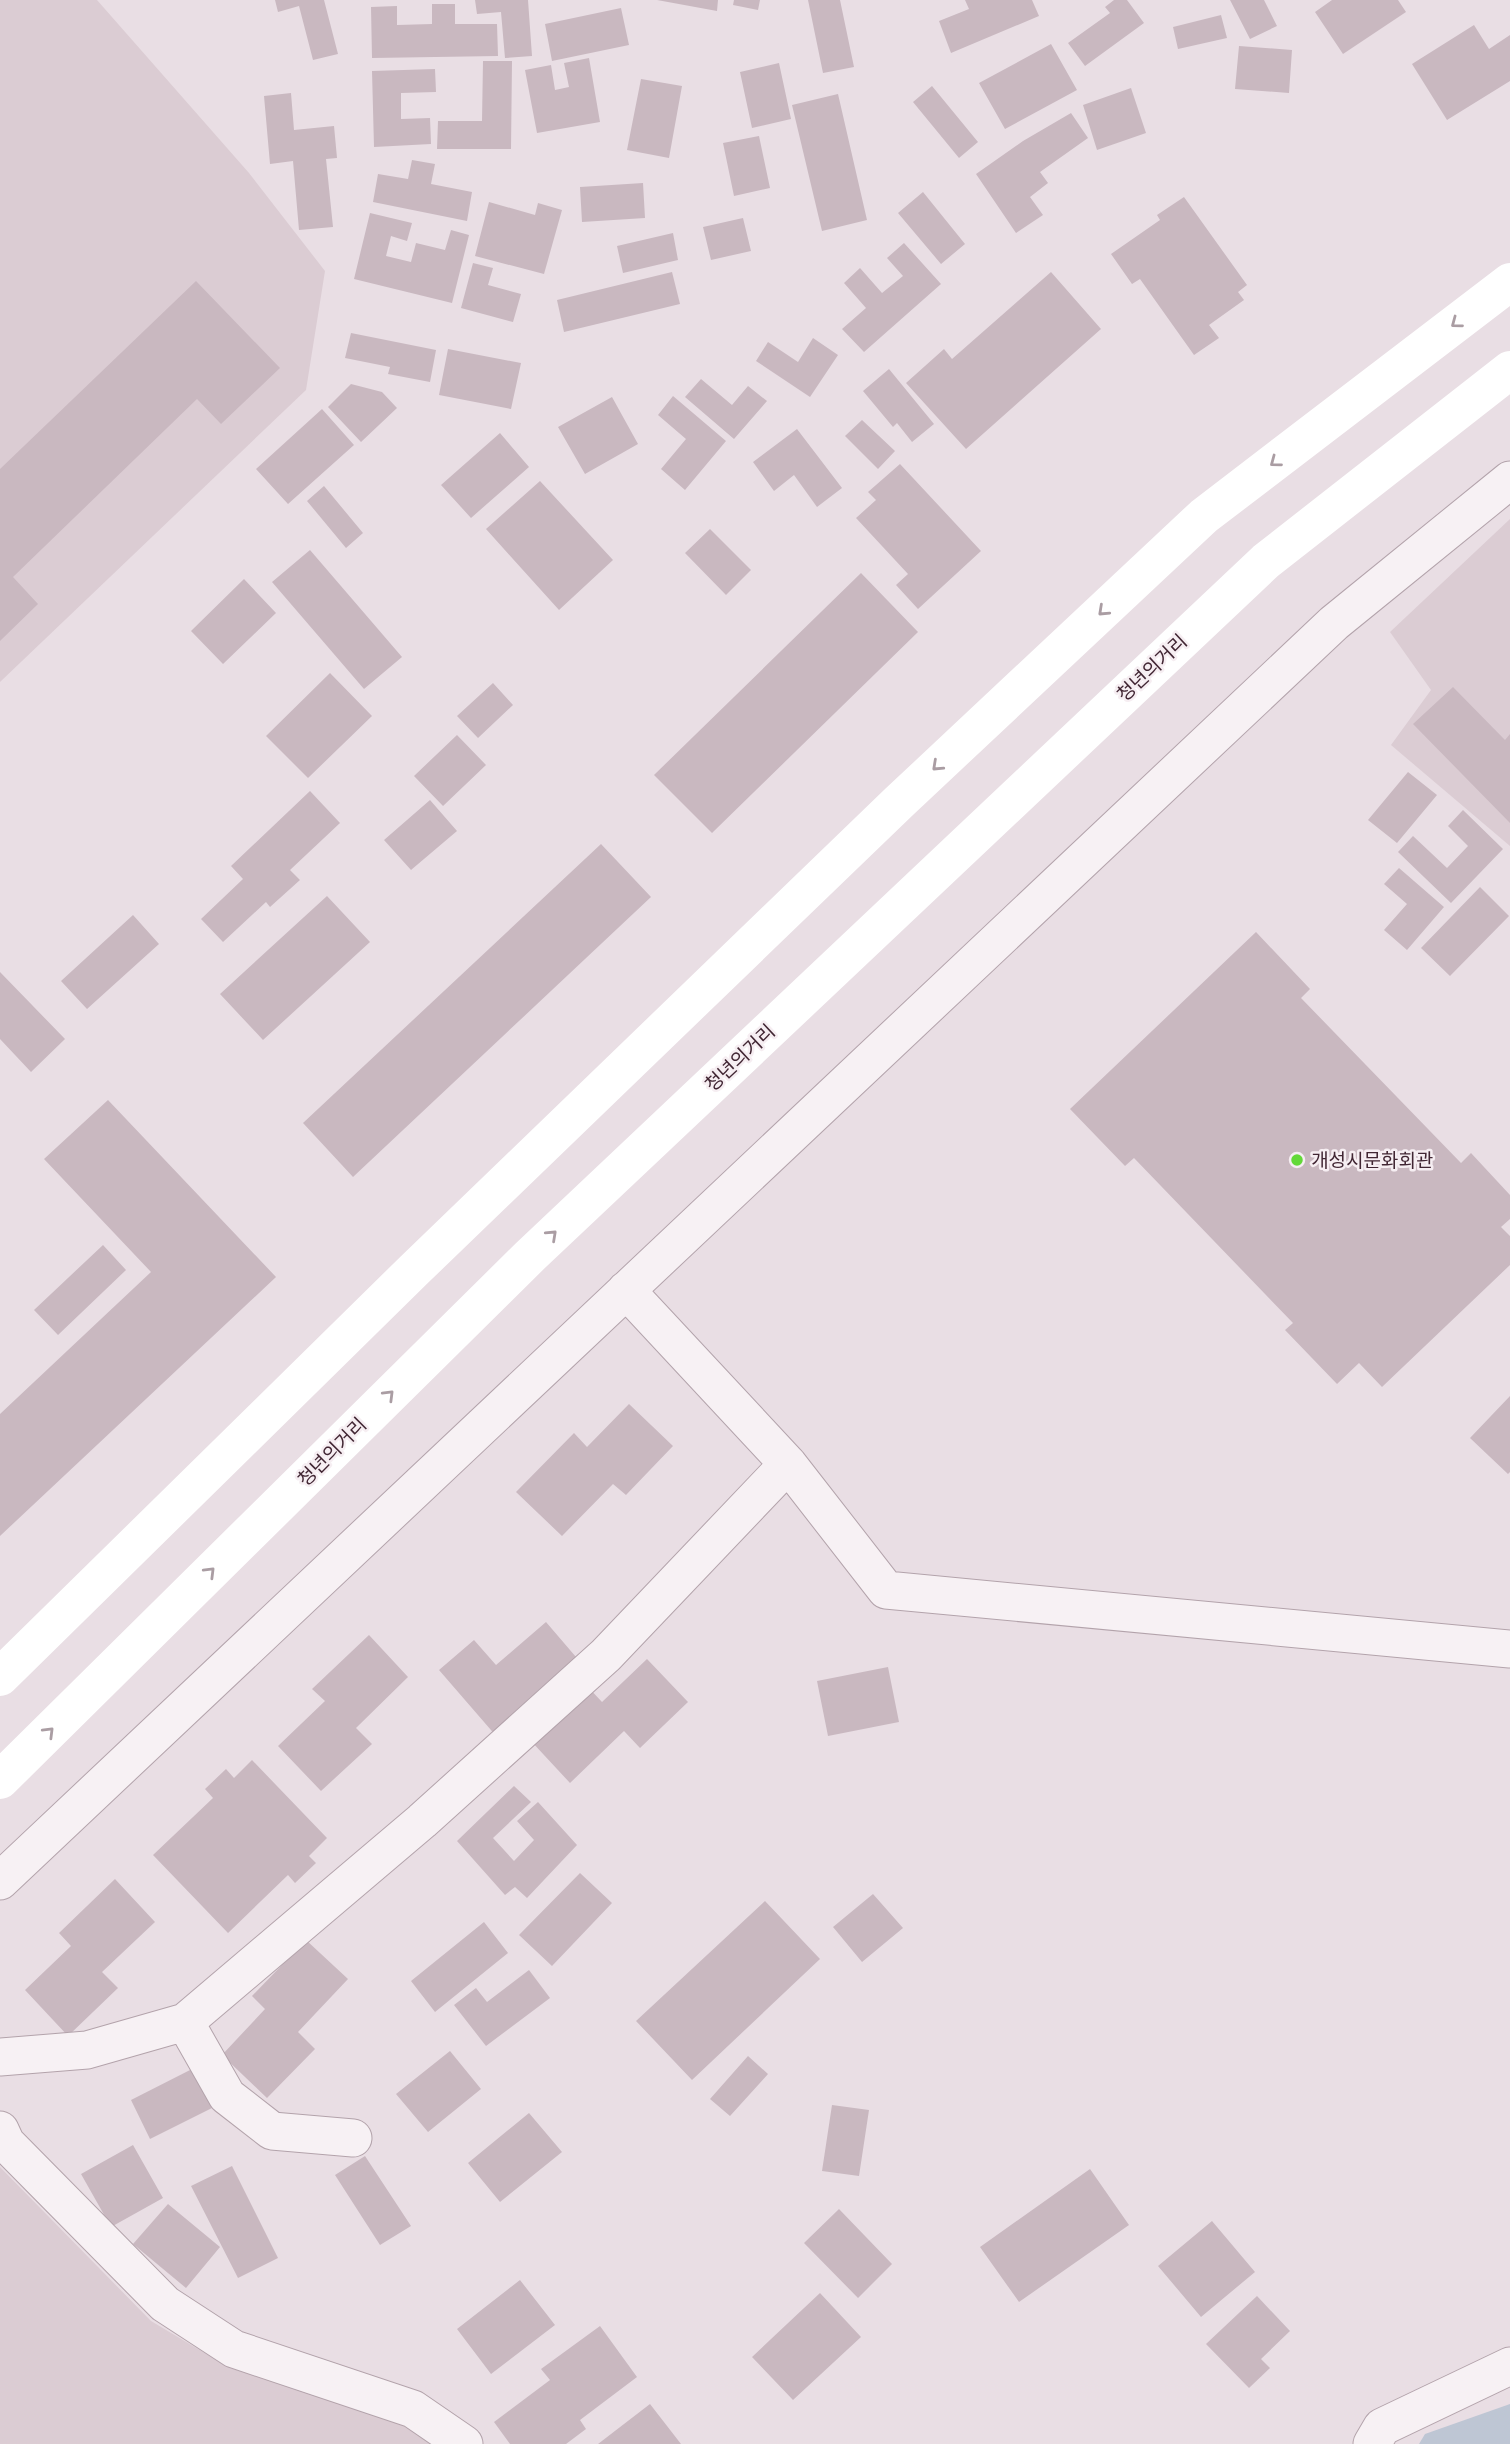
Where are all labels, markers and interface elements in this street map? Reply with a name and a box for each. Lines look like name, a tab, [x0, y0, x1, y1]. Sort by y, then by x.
one-way arrow	[1451, 315, 1464, 328]
one-way arrow	[1270, 453, 1283, 466]
one-way arrow	[1098, 602, 1111, 615]
street label: 청년의거리	[1112, 629, 1192, 707]
one-way arrow	[933, 758, 946, 771]
street label: 청년의거리	[700, 1019, 780, 1097]
place label: 개성시문화회관	[1311, 1148, 1433, 1173]
marker: 개성시문화회관	[1289, 1152, 1305, 1168]
one-way arrow	[544, 1231, 557, 1244]
one-way arrow	[381, 1390, 394, 1403]
street label: 청년의거리	[292, 1412, 372, 1492]
one-way arrow	[202, 1568, 215, 1581]
one-way arrow	[40, 1728, 53, 1741]

